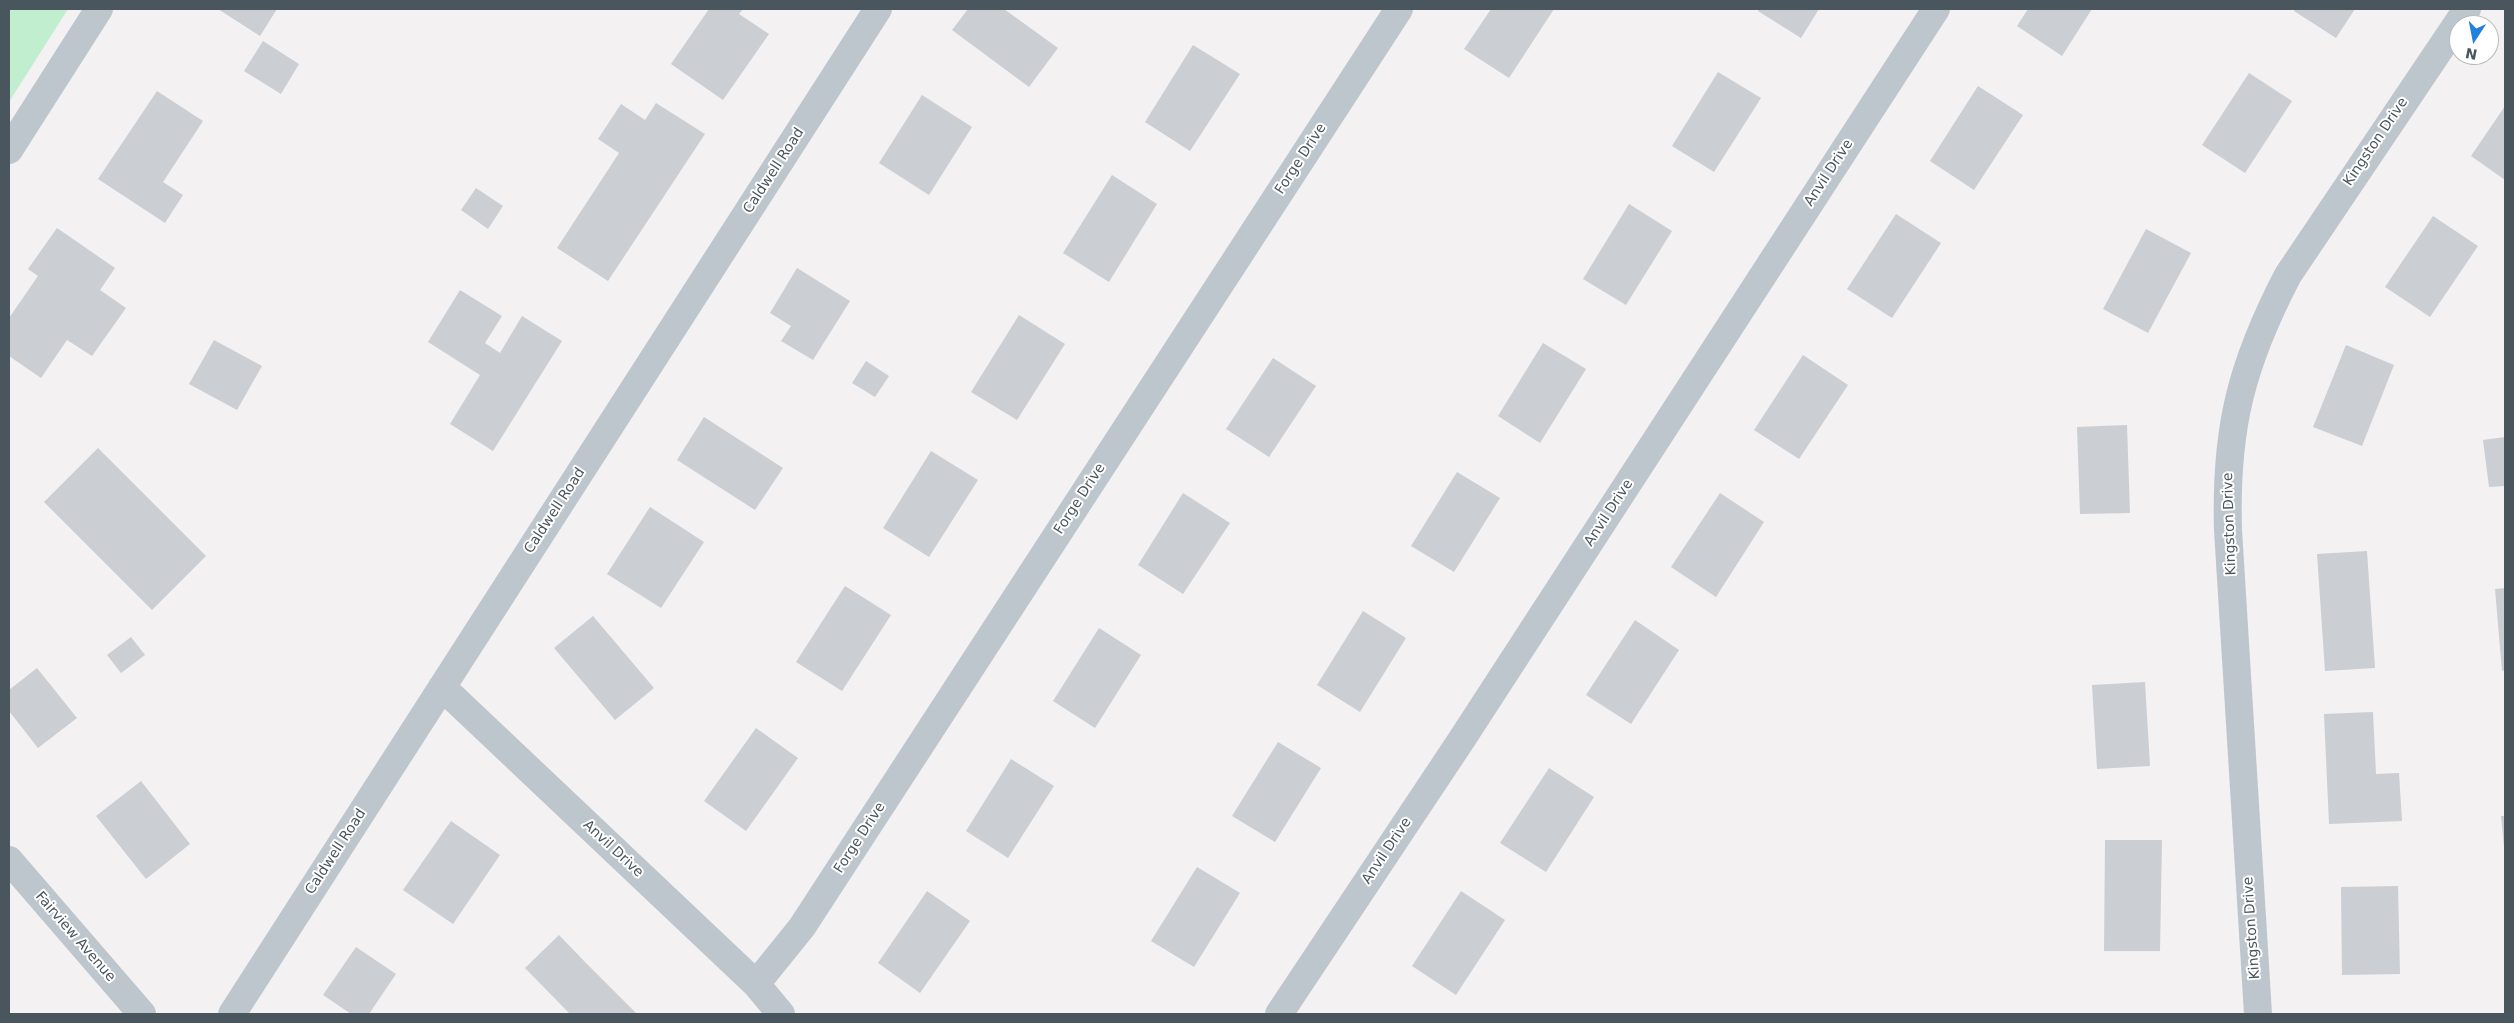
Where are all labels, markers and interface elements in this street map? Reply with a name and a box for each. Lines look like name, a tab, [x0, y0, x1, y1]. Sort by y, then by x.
north arrow	[2449, 15, 2499, 65]
text: N	[2464, 45, 2479, 63]
street label: Kingston Drive	[2340, 95, 2412, 189]
street label: Forge Drive	[1272, 120, 1330, 198]
street label: Caldwell Road	[740, 125, 808, 217]
street label: Anvil Drive	[1801, 136, 1857, 210]
street label: Forge Drive	[1051, 460, 1109, 538]
street label: Caldwell Road	[521, 465, 589, 557]
street label: Kingston Drive	[2220, 472, 2240, 576]
street label: Anvil Drive	[1581, 476, 1637, 550]
street label: Forge Drive	[831, 799, 889, 877]
street label: Caldwell Road	[302, 806, 370, 898]
street label: Anvil Drive	[1359, 815, 1415, 887]
street label: Anvil Drive	[579, 817, 647, 881]
street label: Kingston Drive	[2240, 876, 2264, 980]
street label: Fairview Avenue	[31, 889, 119, 985]

